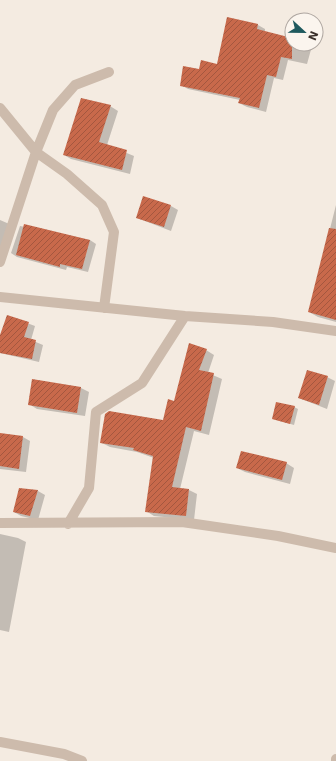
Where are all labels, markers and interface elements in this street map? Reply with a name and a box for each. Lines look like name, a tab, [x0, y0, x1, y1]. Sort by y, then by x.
north arrow	[284, 12, 324, 52]
text: N	[305, 29, 321, 42]

